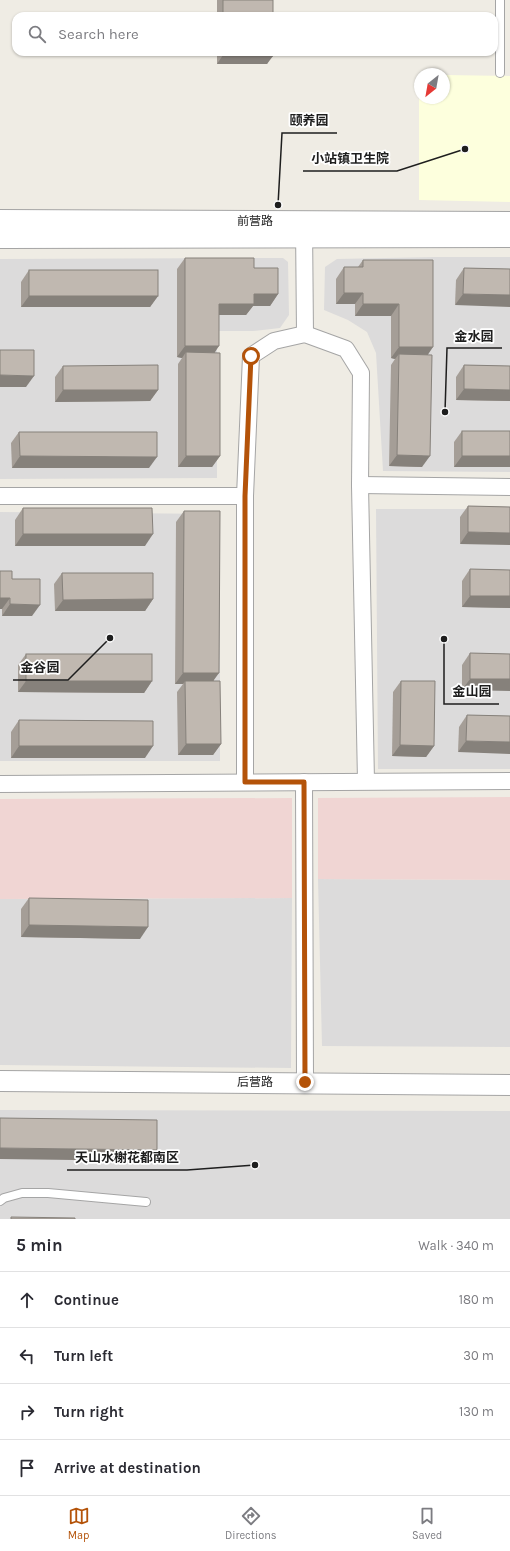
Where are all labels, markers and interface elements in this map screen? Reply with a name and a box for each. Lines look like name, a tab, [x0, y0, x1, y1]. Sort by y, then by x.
search box	[12, 12, 498, 56]
icon: search	[26, 23, 48, 45]
text: Search here	[58, 25, 139, 43]
north arrow	[414, 68, 450, 104]
callout: 颐养园	[282, 108, 337, 133]
text: 颐养园	[289, 113, 329, 128]
callout: 小站镇卫生院	[303, 146, 397, 171]
text: 小站镇卫生院	[311, 151, 389, 166]
street label: 前营路	[237, 214, 273, 228]
callout: 金水园	[447, 323, 502, 348]
text: 金水园	[454, 329, 494, 344]
route start	[242, 347, 260, 365]
callout: 金谷园	[13, 655, 68, 680]
text: 金谷园	[20, 660, 60, 675]
callout: 金山园	[444, 679, 499, 704]
text: 金山园	[452, 684, 492, 699]
route end	[296, 1073, 314, 1091]
street label: 后营路	[237, 1075, 273, 1089]
callout: 天山水榭花都南区	[67, 1145, 187, 1170]
text: 天山水榭花都南区	[75, 1150, 179, 1165]
text: 5 min	[16, 1235, 63, 1255]
text: Walk · 340 m	[418, 1238, 494, 1253]
icon: ahead	[16, 1289, 38, 1311]
text: Continue	[54, 1291, 119, 1309]
text: 180 m	[459, 1292, 494, 1307]
icon: left	[16, 1345, 38, 1367]
text: Turn left	[54, 1347, 113, 1365]
text: 30 m	[463, 1348, 494, 1363]
icon: right	[16, 1401, 38, 1423]
text: Turn right	[54, 1403, 124, 1421]
text: 130 m	[459, 1404, 494, 1419]
icon: arrive	[16, 1457, 38, 1479]
text: Arrive at destination	[54, 1459, 201, 1477]
tab: Map	[68, 1505, 90, 1542]
tab: Directions	[225, 1505, 277, 1542]
tab: Saved	[412, 1505, 442, 1542]

